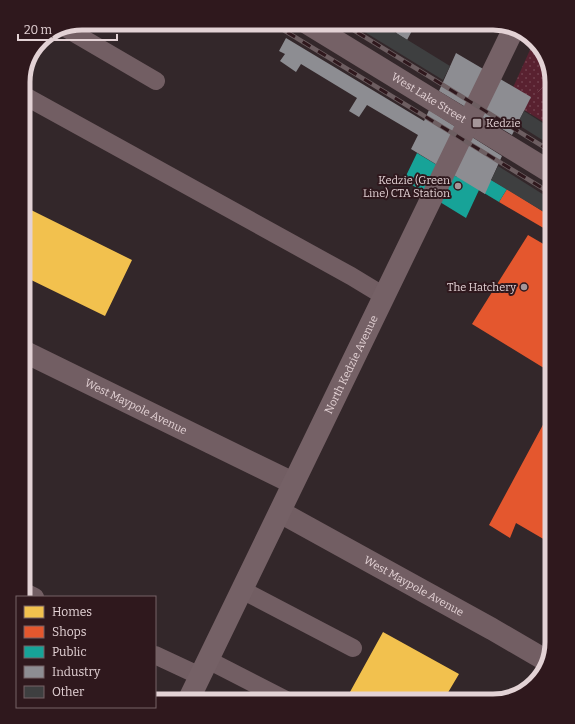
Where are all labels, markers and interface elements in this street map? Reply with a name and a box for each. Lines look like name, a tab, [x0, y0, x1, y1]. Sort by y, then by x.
scale bar	[18, 16, 117, 42]
text: 20 m	[24, 23, 53, 37]
street label: West Lake Street	[389, 70, 469, 125]
marker: Kedzie	[471, 117, 483, 129]
place label: Kedzie	[486, 117, 520, 130]
place label: Kedzie (Green Line) CTA Station	[363, 174, 450, 200]
marker: Kedzie (Green Line) CTA Station	[453, 181, 463, 191]
place label: The Hatchery	[447, 281, 516, 294]
marker: The Hatchery	[519, 282, 529, 292]
street label: North Kedzie Avenue	[322, 313, 380, 416]
street label: West Maypole Avenue	[83, 376, 189, 437]
street label: West Maypole Avenue	[362, 553, 466, 619]
legend	[16, 596, 156, 708]
text: Homes	[52, 605, 92, 619]
text: Shops	[52, 625, 87, 639]
text: Public	[52, 645, 87, 659]
text: Industry	[52, 665, 101, 679]
text: Other	[52, 685, 85, 699]

